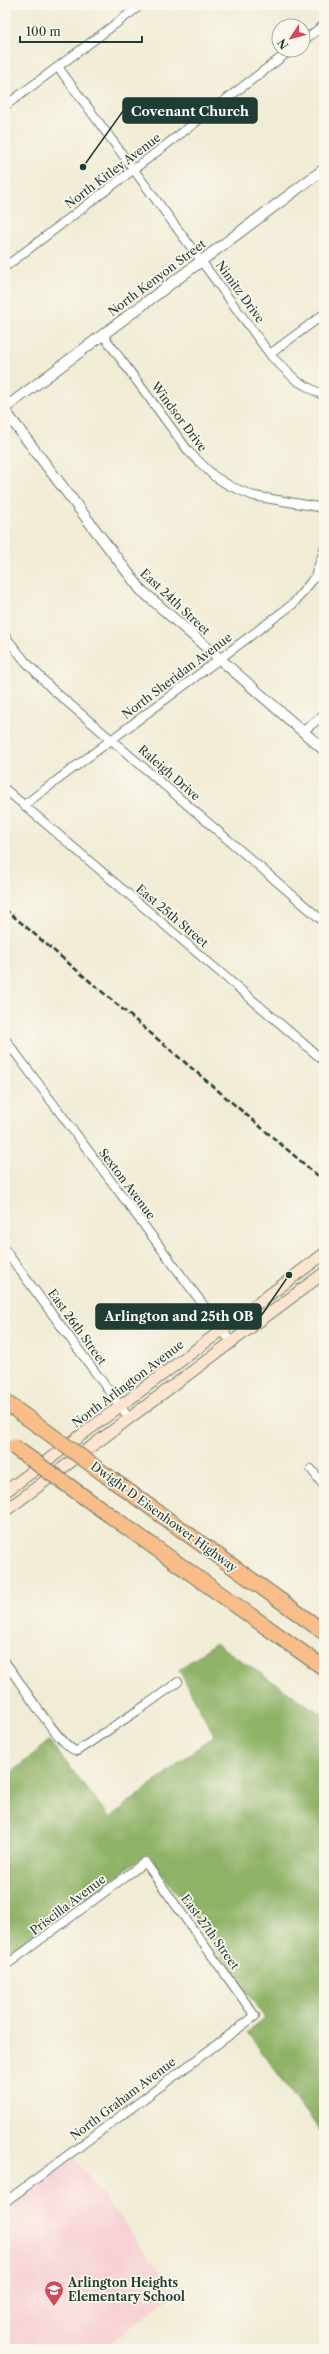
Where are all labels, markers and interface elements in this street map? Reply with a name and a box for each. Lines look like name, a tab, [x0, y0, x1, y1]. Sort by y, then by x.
scale bar	[20, 18, 142, 44]
north arrow	[271, 18, 311, 58]
text: 100 m	[26, 24, 61, 39]
text: N	[274, 36, 291, 52]
callout: Covenant Church	[123, 98, 257, 123]
text: Covenant Church	[131, 103, 249, 119]
street label: North Kitley Avenue	[62, 130, 164, 211]
street label: North Kenyon Street	[105, 236, 209, 319]
street label: Nimitz Drive	[213, 258, 268, 326]
street label: Windsor Drive	[148, 378, 211, 455]
street label: East 24th Street	[137, 565, 214, 638]
street label: North Sheridan Avenue	[119, 629, 235, 722]
street label: Raleigh Drive	[135, 742, 204, 804]
street label: East 25th Street	[133, 881, 212, 951]
street label: Sexton Avenue	[96, 1145, 159, 1222]
street label: East 26th Street	[45, 1286, 110, 1368]
callout: Arlington and 25th OB	[96, 1304, 261, 1329]
text: Arlington and 25th OB	[103, 1308, 254, 1324]
street label: North Arlington Avenue	[69, 1337, 187, 1431]
street label: Dwight D Eisenhower Highway	[88, 1458, 241, 1575]
street label: Priscilla Avenue	[27, 1871, 109, 1938]
street label: East 27th Street	[178, 1891, 243, 1973]
street label: North Graham Avenue	[67, 2054, 179, 2143]
place label: Arlington Heights Elementary School	[67, 2275, 185, 2304]
school or university icon: Arlington Heights Elementary School	[43, 2279, 65, 2307]

